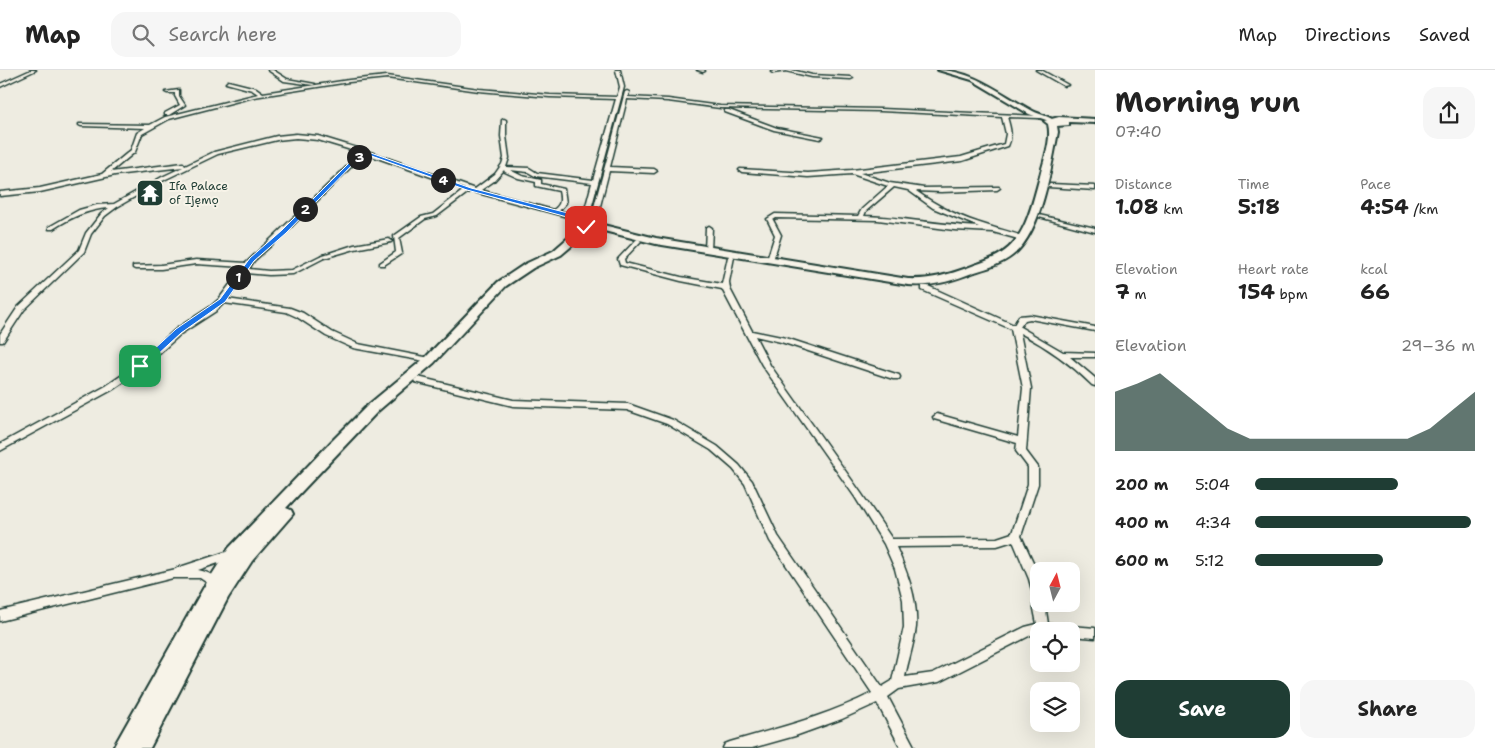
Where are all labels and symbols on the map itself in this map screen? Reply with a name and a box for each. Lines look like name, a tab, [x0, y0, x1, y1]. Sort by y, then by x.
pin: 3	[346, 144, 372, 170]
pin: 4	[430, 168, 456, 192]
temple icon: Ifa Palace of Ijẹmọ	[135, 178, 165, 208]
place label: Ifa Palace of Ijẹmọ	[169, 178, 228, 208]
pin: 2	[292, 196, 318, 222]
pin	[565, 206, 607, 248]
pin: 1	[226, 264, 250, 290]
pin	[119, 345, 161, 387]
north arrow	[1030, 562, 1080, 612]

